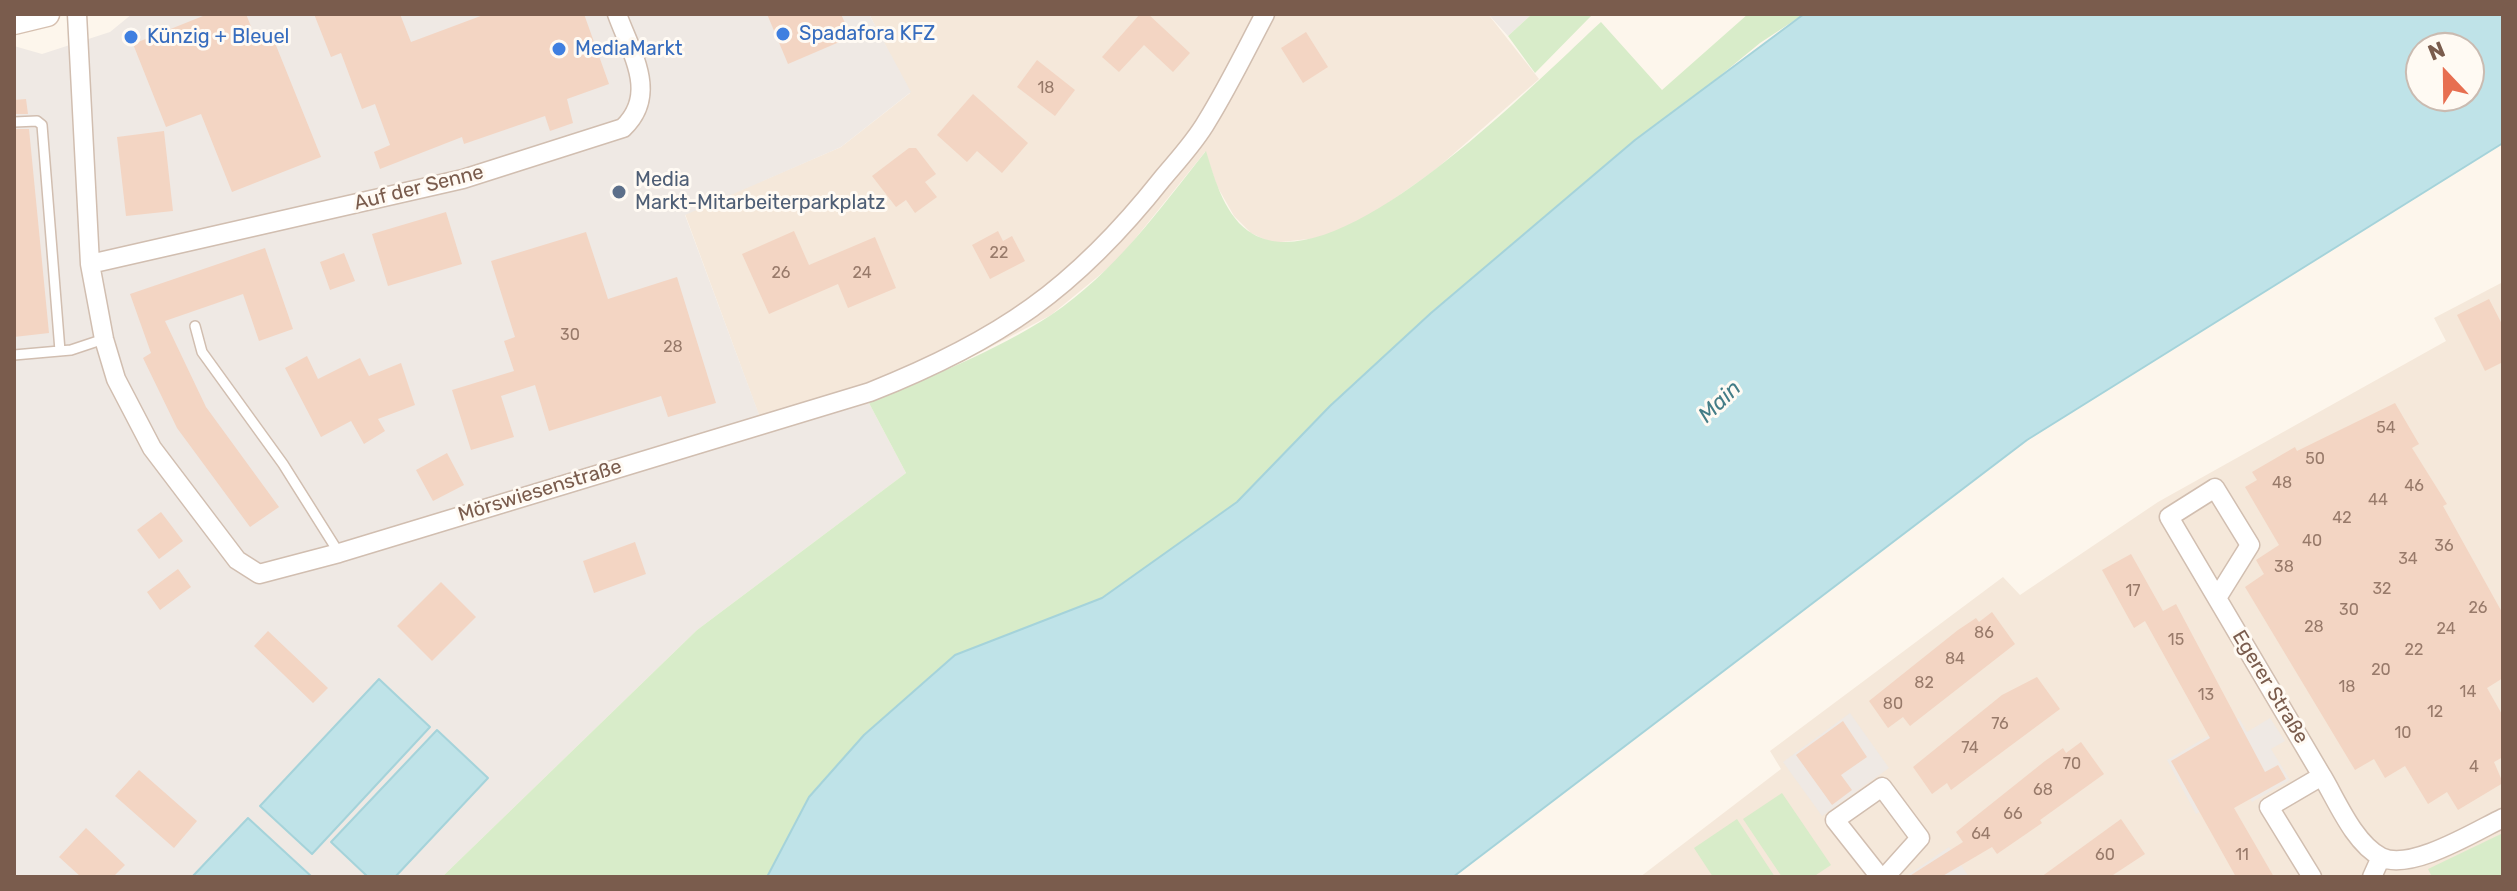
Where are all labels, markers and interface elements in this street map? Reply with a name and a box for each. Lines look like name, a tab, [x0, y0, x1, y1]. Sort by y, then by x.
place label: Spadafora KFZ	[799, 22, 935, 46]
place label: Künzig + Bleuel	[147, 25, 289, 49]
marker: Spadafora KFZ	[774, 25, 792, 43]
marker: Künzig + Bleuel	[122, 28, 140, 46]
north arrow	[2405, 32, 2485, 112]
text: N	[2424, 36, 2449, 67]
place label: MediaMarkt	[575, 37, 683, 61]
marker: MediaMarkt	[550, 40, 568, 58]
house number: 18	[1037, 78, 1055, 98]
street label: Auf der Senne	[352, 160, 486, 216]
place label: Media Markt-Mitarbeiterparkplatz	[635, 168, 885, 215]
marker: Media Markt-Mitarbeiterparkplatz	[610, 183, 628, 201]
house number: 22	[990, 243, 1008, 263]
house number: 26	[771, 263, 791, 283]
house number: 24	[852, 263, 872, 283]
house number: 30	[560, 325, 580, 345]
house number: 28	[663, 337, 683, 357]
water label: Main	[1693, 375, 1747, 429]
house number: 54	[2376, 418, 2396, 438]
house number: 50	[2305, 449, 2325, 469]
street label: Mörswiesenstraße	[455, 455, 625, 527]
house number: 48	[2272, 473, 2292, 493]
house number: 46	[2404, 476, 2424, 496]
house number: 44	[2368, 490, 2388, 510]
house number: 42	[2332, 508, 2352, 528]
house number: 40	[2302, 531, 2322, 551]
house number: 36	[2434, 536, 2454, 556]
house number: 34	[2398, 549, 2418, 569]
house number: 38	[2274, 557, 2294, 577]
house number: 32	[2372, 579, 2392, 599]
house number: 17	[2125, 581, 2141, 601]
house number: 26	[2468, 598, 2488, 618]
house number: 30	[2339, 600, 2359, 620]
house number: 28	[2304, 617, 2324, 637]
house number: 24	[2436, 619, 2456, 639]
house number: 86	[1974, 623, 1994, 643]
street label: Egerer Straße	[2227, 626, 2313, 748]
house number: 15	[2168, 630, 2184, 650]
house number: 22	[2405, 640, 2423, 660]
house number: 84	[1945, 649, 1965, 669]
house number: 20	[2371, 660, 2391, 680]
house number: 82	[1914, 673, 1934, 693]
house number: 18	[2338, 677, 2356, 697]
house number: 14	[2460, 682, 2476, 702]
house number: 13	[2198, 685, 2214, 705]
house number: 80	[1883, 694, 1903, 714]
house number: 12	[2427, 702, 2443, 722]
house number: 76	[1991, 714, 2009, 734]
house number: 10	[2394, 723, 2412, 743]
house number: 74	[1961, 738, 1979, 758]
house number: 70	[2063, 754, 2081, 774]
house number: 4	[2469, 757, 2479, 777]
house number: 68	[2033, 780, 2053, 800]
house number: 66	[2003, 804, 2023, 824]
house number: 64	[1971, 824, 1991, 844]
house number: 60	[2095, 845, 2115, 865]
house number: 11	[2235, 845, 2249, 865]

